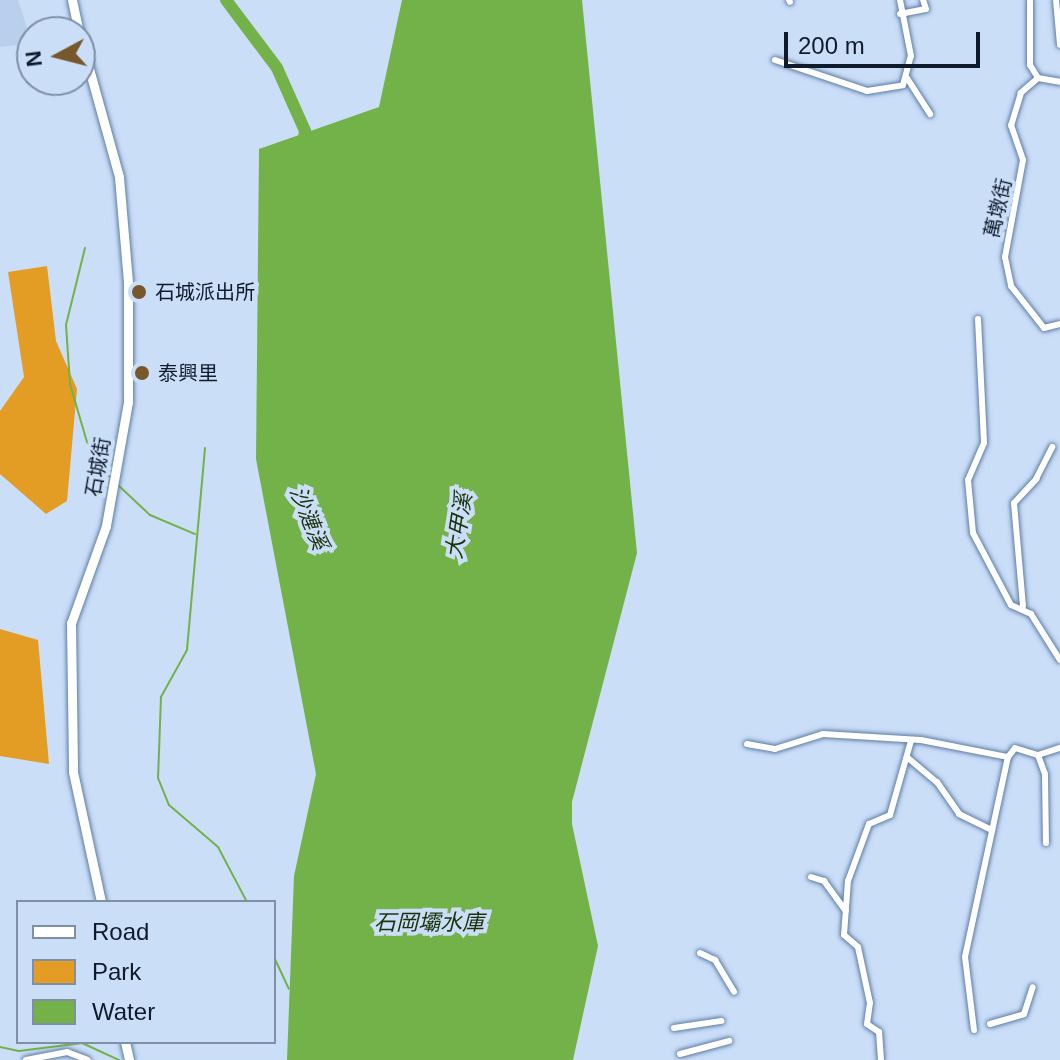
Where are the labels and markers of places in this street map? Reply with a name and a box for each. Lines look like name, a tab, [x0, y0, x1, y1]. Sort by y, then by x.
place label: 石城派出所	[155, 280, 255, 304]
marker: 石城派出所	[130, 283, 148, 301]
place label: 泰興里	[158, 361, 218, 385]
marker: 泰興里	[133, 364, 151, 382]

